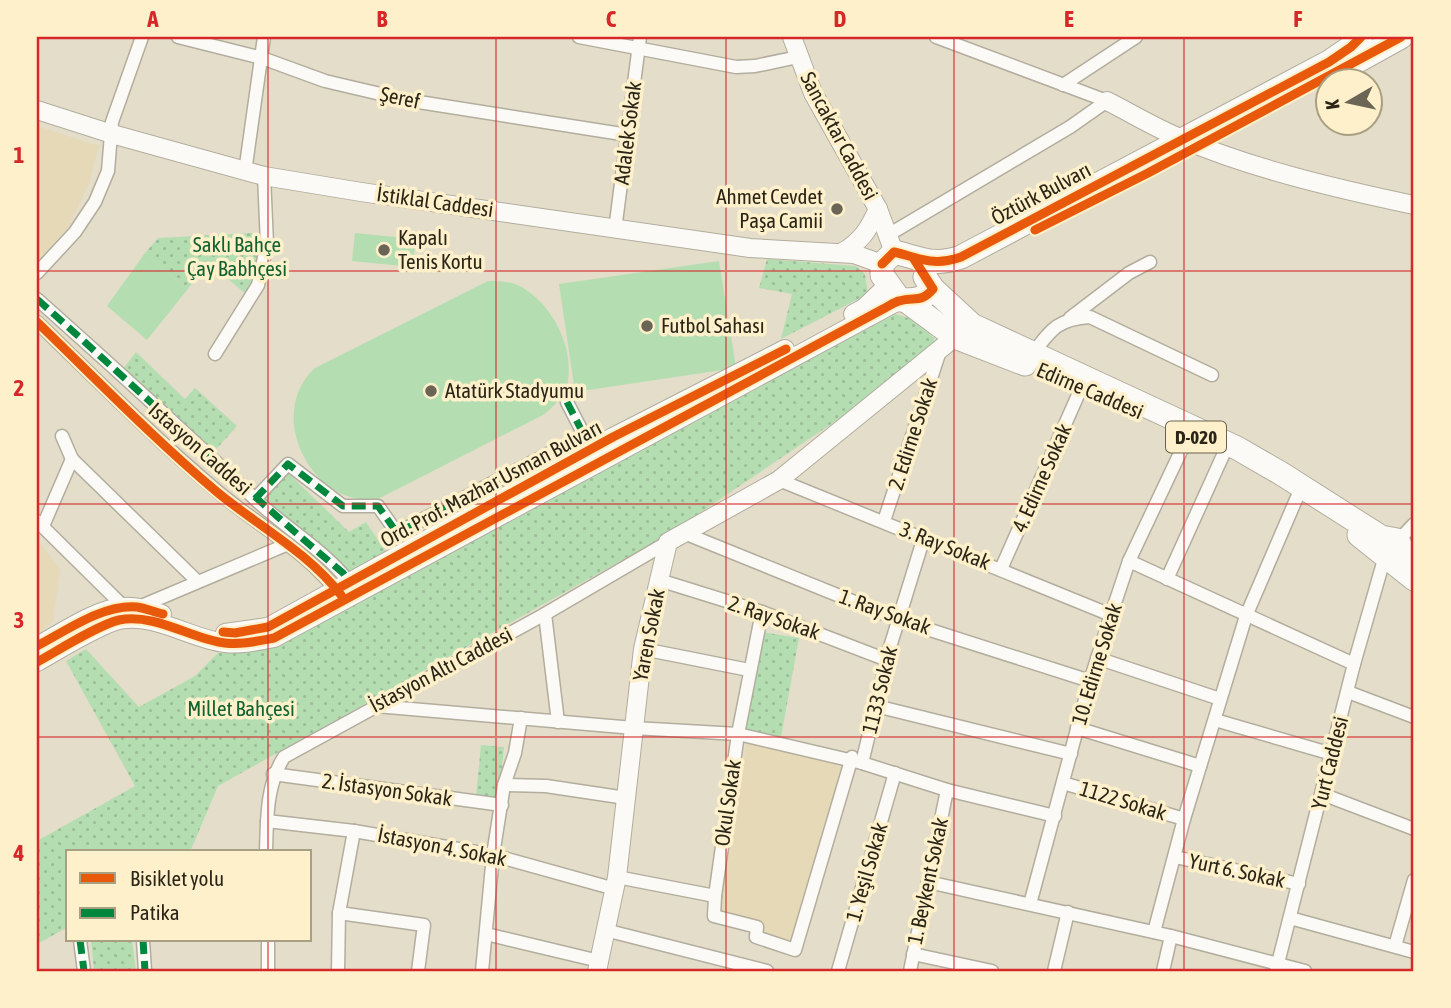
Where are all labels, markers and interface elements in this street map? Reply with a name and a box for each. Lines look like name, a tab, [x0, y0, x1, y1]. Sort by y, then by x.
text: A	[146, 6, 159, 32]
text: B	[377, 6, 388, 32]
text: C	[606, 6, 617, 32]
text: D	[834, 6, 847, 32]
text: E	[1064, 6, 1074, 32]
text: F	[1293, 6, 1303, 32]
north arrow	[1314, 66, 1384, 136]
street label: Sancaktar Caddesi	[796, 67, 884, 204]
street label: Adalek Sokak	[609, 80, 645, 186]
street label: Şeref	[378, 81, 422, 113]
text: K	[1321, 98, 1344, 111]
text: 1	[14, 142, 25, 168]
street label: Öztürk Bulvarı	[987, 157, 1094, 229]
street label: İstiklal Caddesi	[375, 181, 495, 221]
place label: Ahmet Cevdet Paşa Camii	[716, 184, 823, 232]
marker: Ahmet Cevdet Paşa Camii	[829, 201, 845, 217]
place label: Kapalı Tenis Kortu	[398, 225, 483, 273]
park label: Saklı Bahçe Çay Babhçesi	[187, 232, 287, 280]
marker: Kapalı Tenis Kortu	[376, 242, 392, 258]
place label: Futbol Sahası	[661, 313, 765, 337]
marker: Futbol Sahası	[639, 318, 655, 334]
street label: Edirne Caddesi	[1033, 357, 1147, 423]
text: 2	[14, 375, 24, 401]
street label: 2. Edirne Sokak	[883, 375, 941, 493]
place label: Atatürk Stadyumu	[445, 378, 584, 402]
marker: Atatürk Stadyumu	[423, 383, 439, 399]
street label: Istasyon Caddesi	[144, 397, 257, 499]
street label: Ord. Prof. Mazhar Usman Bulvarı	[376, 415, 605, 552]
street label: 4. Edirne Sokak	[1007, 420, 1076, 535]
road number: D-020	[1166, 422, 1226, 452]
street label: 3. Ray Sokak	[897, 516, 994, 574]
street label: 1. Ray Sokak	[836, 584, 934, 639]
street label: Yaren Sokak	[627, 587, 669, 683]
street label: 2. Ray Sokak	[725, 590, 823, 644]
street label: 10. Edirne Sokak	[1066, 600, 1126, 727]
text: 3	[14, 607, 24, 633]
street label: İstasyon Altı Caddesi	[365, 621, 516, 717]
street label: 1133 Sokak	[857, 644, 901, 736]
park label: Millet Bahçesi	[187, 696, 295, 720]
street label: Yurt Caddesi	[1306, 714, 1352, 812]
street label: Okul Sokak	[709, 758, 745, 848]
street label: 2. İstasyon Sokak	[321, 768, 454, 810]
street label: 1122 Sokak	[1077, 776, 1169, 825]
street label: 1. Beykent Sokak	[902, 815, 952, 946]
street label: 1. Yeşil Sokak	[840, 820, 892, 924]
street label: İstasyon 4. Sokak	[376, 822, 509, 870]
text: 4	[13, 840, 25, 866]
street label: Yurt 6. Sokak	[1187, 848, 1288, 892]
legend	[66, 850, 312, 942]
text: Bisiklet yolu	[130, 866, 224, 890]
text: Patika	[130, 900, 180, 924]

